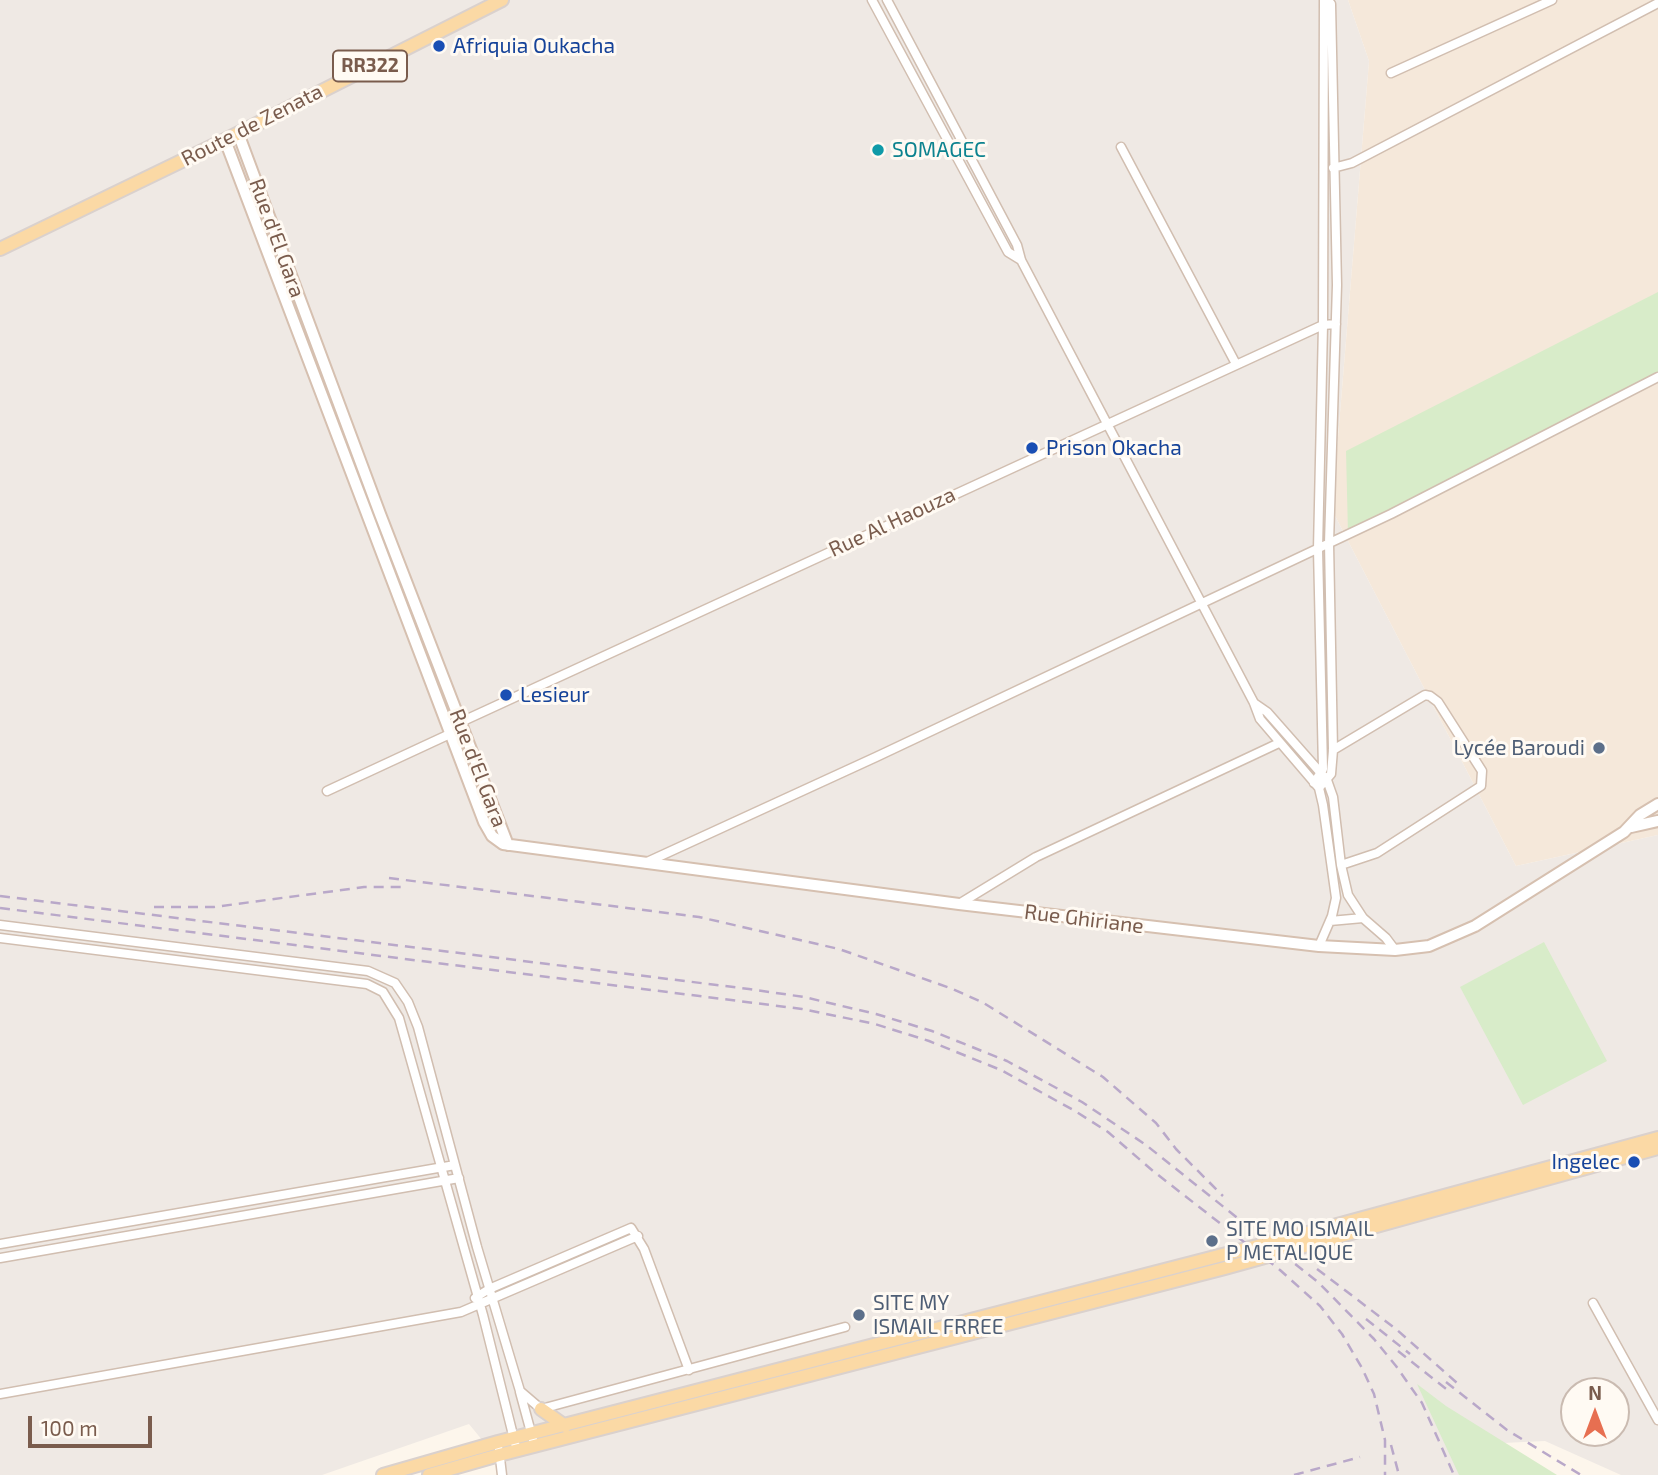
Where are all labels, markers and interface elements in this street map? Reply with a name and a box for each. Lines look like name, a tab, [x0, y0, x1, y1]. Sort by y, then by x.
place label: Afriquia Oukacha	[453, 33, 615, 59]
marker: Afriquia Oukacha	[431, 38, 447, 54]
road number: RR322	[333, 50, 407, 82]
street label: Route de Zenata	[177, 79, 327, 171]
place label: SOMAGEC	[892, 137, 986, 163]
marker: SOMAGEC	[870, 142, 886, 158]
street label: Rue d'El Gara	[244, 175, 310, 301]
place label: Prison Okacha	[1046, 435, 1182, 461]
marker: Prison Okacha	[1024, 440, 1040, 456]
street label: Rue Al Haouza	[825, 482, 959, 562]
place label: Lesieur	[520, 682, 590, 708]
marker: Lesieur	[498, 687, 514, 703]
street label: Rue d'El Gara	[444, 705, 512, 831]
place label: Lycée Baroudi	[1453, 735, 1585, 761]
marker: Lycée Baroudi	[1591, 740, 1607, 756]
street label: Rue Ghiriane	[1023, 899, 1145, 939]
place label: Ingelec	[1552, 1149, 1620, 1175]
marker: Ingelec	[1626, 1154, 1642, 1170]
place label: SITE MO ISMAIL P METALIQUE	[1226, 1216, 1374, 1266]
marker: SITE MO ISMAIL P METALIQUE	[1204, 1233, 1220, 1249]
place label: SITE MY ISMAIL FRREE	[873, 1290, 1004, 1340]
marker: SITE MY ISMAIL FRREE	[851, 1307, 867, 1323]
north arrow	[1560, 1377, 1630, 1447]
text: N	[1588, 1381, 1602, 1404]
scale bar	[32, 1402, 156, 1446]
text: 100 m	[41, 1415, 98, 1440]

